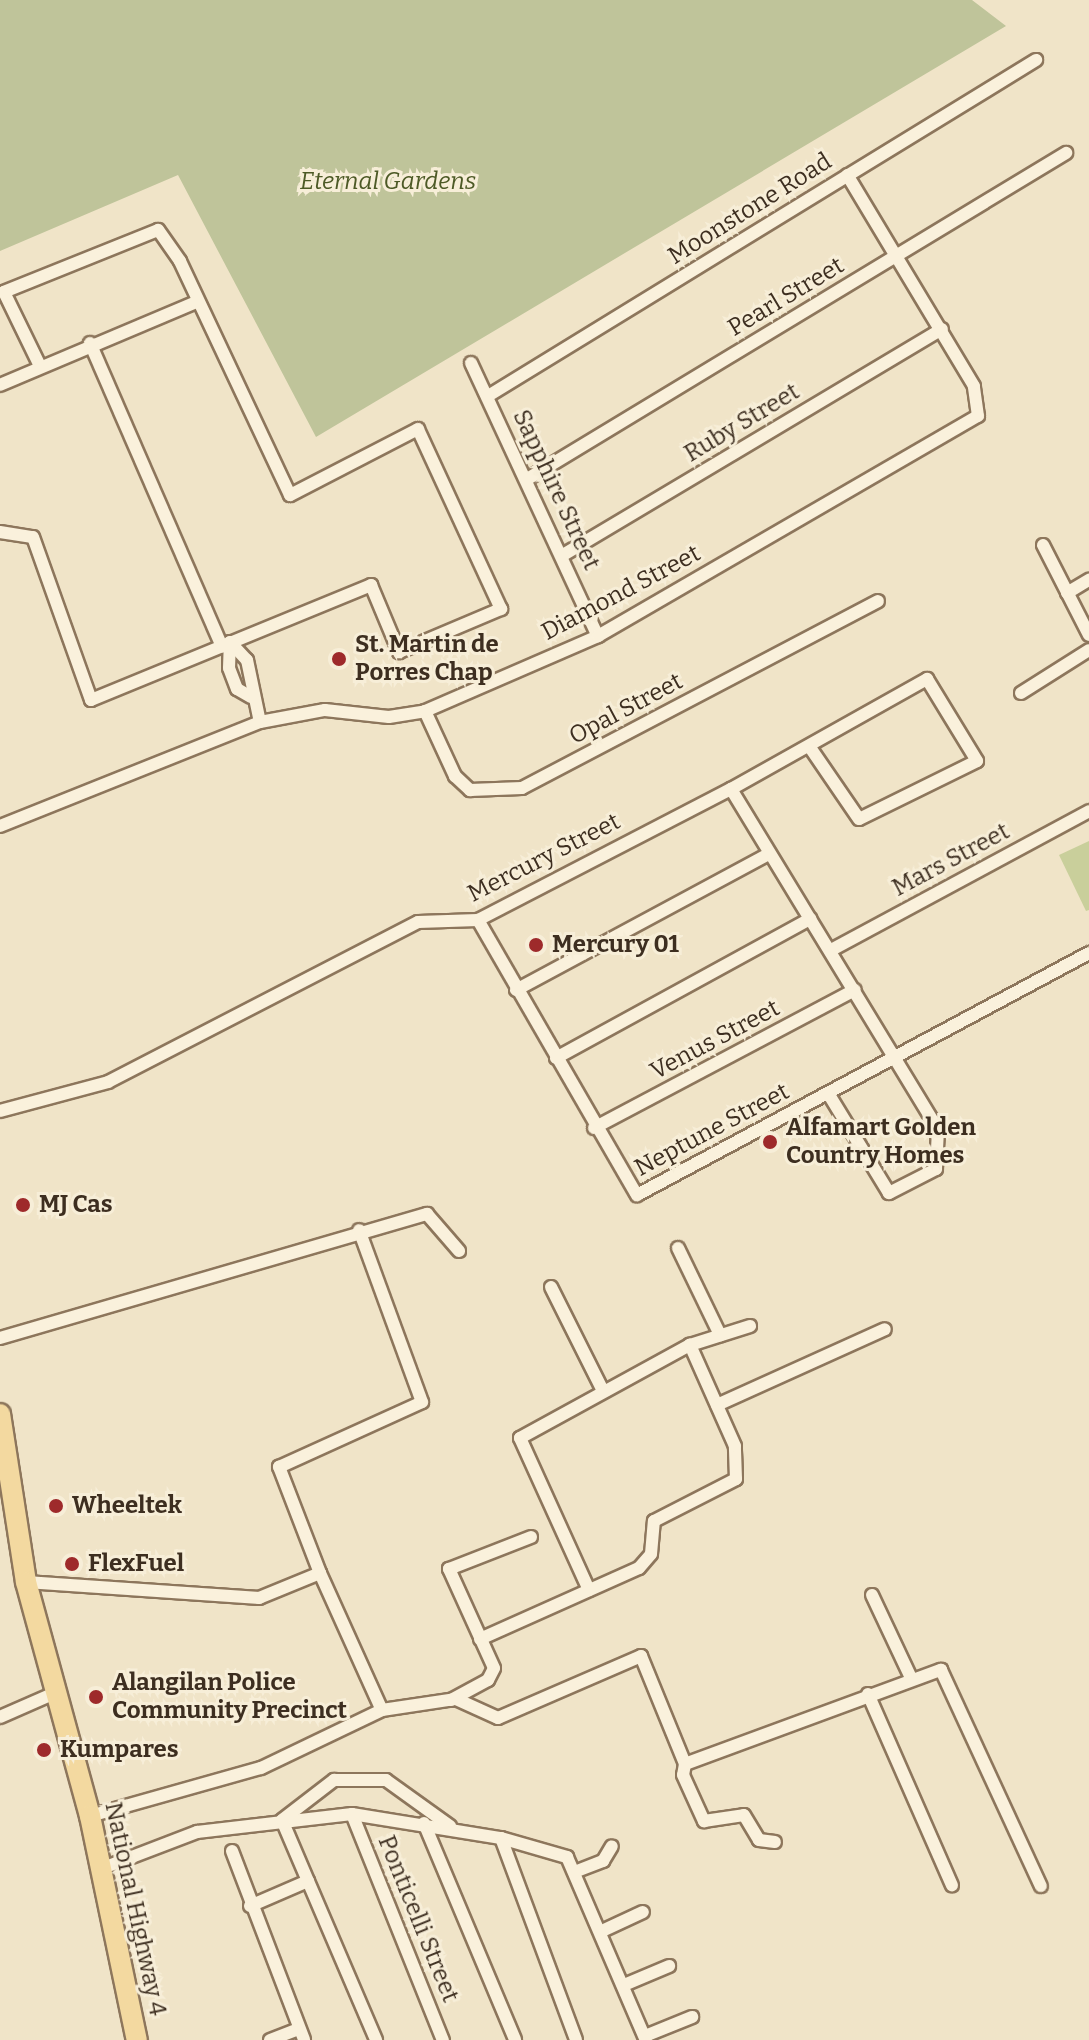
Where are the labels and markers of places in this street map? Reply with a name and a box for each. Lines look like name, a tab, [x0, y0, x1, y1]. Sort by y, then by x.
place label: St. Martin de Porres Chap	[355, 631, 499, 687]
marker: St. Martin de Porres Chap	[330, 650, 348, 668]
place label: Mercury 01	[552, 931, 679, 959]
marker: Mercury 01	[527, 936, 545, 954]
place label: Alfamart Golden Country Homes	[786, 1114, 976, 1170]
marker: Alfamart Golden Country Homes	[761, 1133, 779, 1151]
place label: MJ Cas	[39, 1191, 113, 1219]
marker: MJ Cas	[14, 1196, 32, 1214]
place label: Wheeltek	[72, 1492, 182, 1520]
marker: Wheeltek	[47, 1497, 65, 1515]
place label: FlexFuel	[88, 1550, 184, 1578]
marker: FlexFuel	[63, 1555, 81, 1573]
place label: Alangilan Police Community Precinct	[112, 1669, 347, 1725]
marker: Alangilan Police Community Precinct	[87, 1688, 105, 1706]
place label: Kumpares	[60, 1736, 179, 1764]
marker: Kumpares	[35, 1741, 53, 1759]

